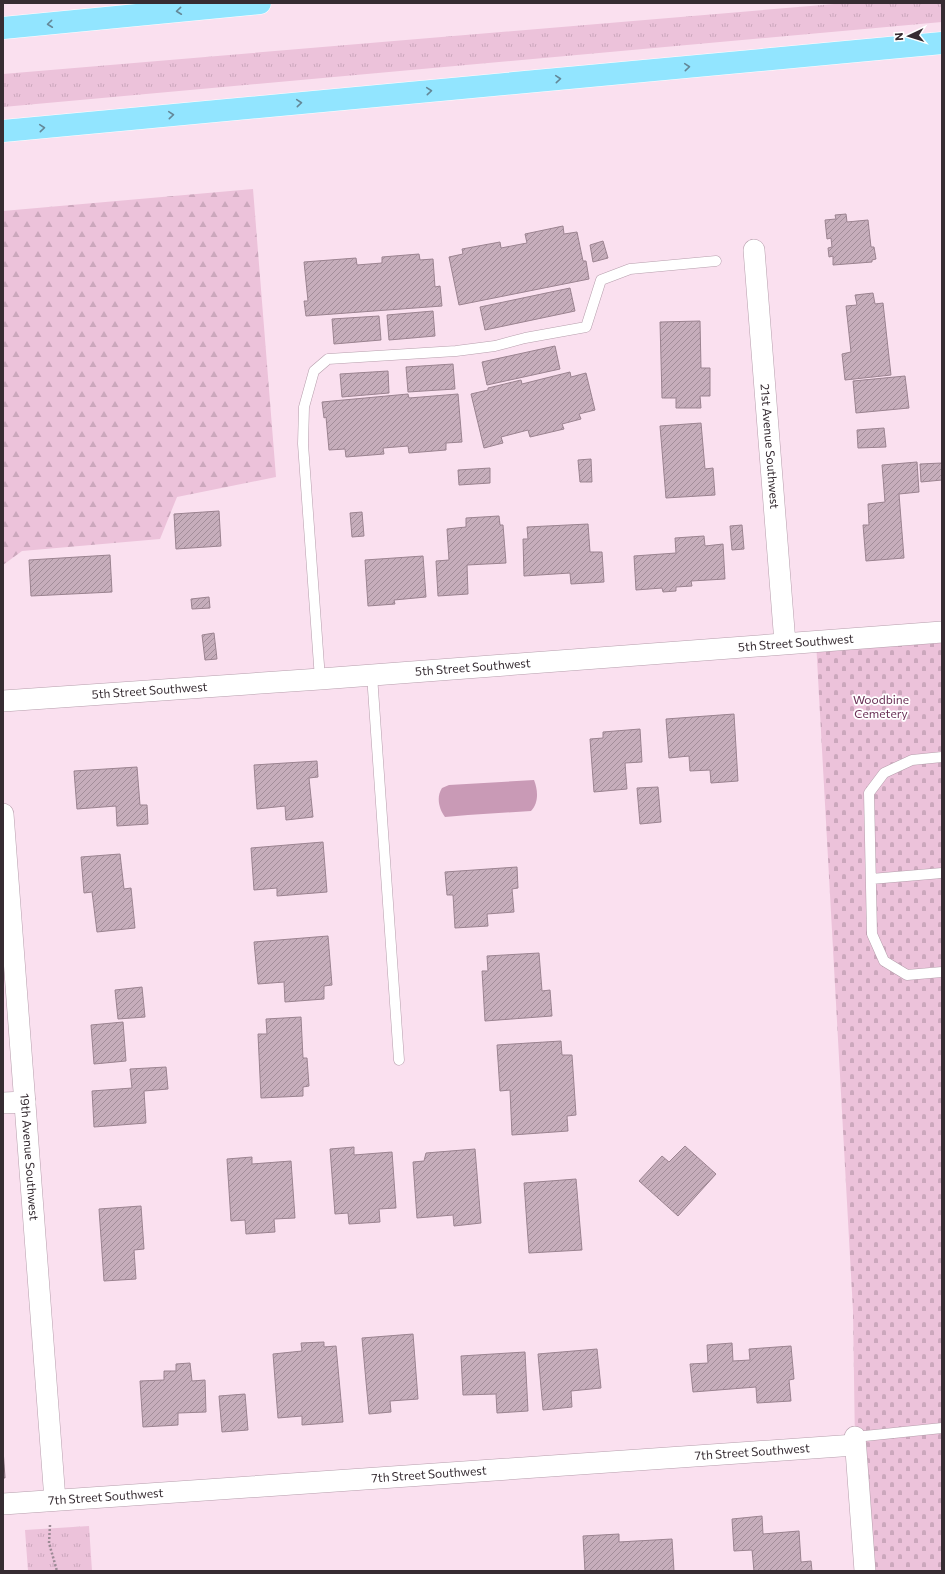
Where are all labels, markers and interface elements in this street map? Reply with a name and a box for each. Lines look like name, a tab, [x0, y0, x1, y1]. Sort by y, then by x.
one-way arrow	[176, 6, 182, 15]
north arrow	[889, 16, 929, 56]
one-way arrow	[47, 19, 53, 28]
text: N	[892, 32, 905, 41]
one-way arrow	[684, 62, 690, 71]
one-way arrow	[555, 75, 561, 84]
one-way arrow	[426, 87, 432, 96]
one-way arrow	[296, 99, 302, 108]
one-way arrow	[168, 111, 174, 120]
one-way arrow	[39, 123, 45, 132]
street label: 21st Avenue Southwest	[759, 383, 782, 510]
street label: 5th Street Southwest	[737, 631, 854, 653]
street label: 5th Street Southwest	[414, 655, 531, 678]
street label: 5th Street Southwest	[91, 679, 208, 701]
park label: Woodbine Cemetery	[853, 692, 909, 720]
street label: 19th Avenue Southwest	[18, 1093, 42, 1221]
street label: 7th Street Southwest	[694, 1440, 810, 1462]
street label: 7th Street Southwest	[371, 1463, 487, 1484]
street label: 7th Street Southwest	[48, 1485, 164, 1507]

